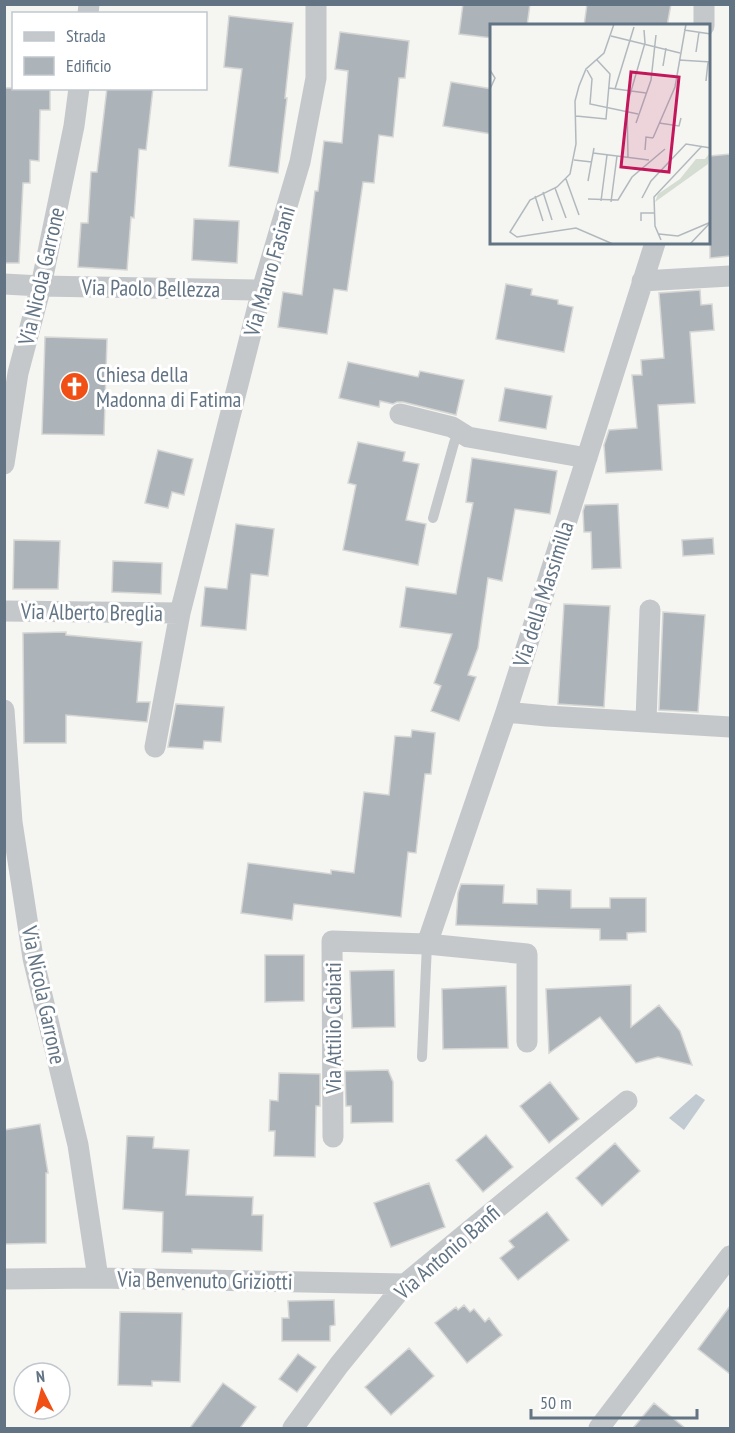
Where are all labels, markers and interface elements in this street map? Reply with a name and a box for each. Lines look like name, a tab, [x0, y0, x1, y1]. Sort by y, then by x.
legend	[12, 12, 207, 90]
text: Strada	[66, 24, 106, 47]
inset map	[490, 24, 711, 244]
text: Edificio	[66, 54, 112, 77]
street label: Via Mauro Fasiani	[237, 203, 301, 340]
street label: Via Nicola Garrone	[11, 204, 70, 349]
street label: Via Paolo Bellezza	[80, 273, 221, 303]
place label: Chiesa della Madonna di Fatima	[96, 360, 241, 413]
church icon: Chiesa della Madonna di Fatima	[59, 371, 91, 403]
street label: Via della Massimilla	[506, 518, 580, 671]
street label: Via Alberto Breglia	[20, 597, 163, 627]
street label: Via Nicola Garrone	[15, 922, 72, 1067]
street label: Via Attilio Cabiati	[319, 962, 347, 1095]
street label: Via Antonio Banfi	[388, 1199, 505, 1306]
street label: Via Benvenuto Griziotti	[116, 1264, 293, 1296]
north arrow	[12, 1361, 72, 1421]
text: N	[35, 1366, 46, 1386]
scale bar	[531, 1382, 698, 1420]
text: 50 m	[540, 1391, 572, 1414]

